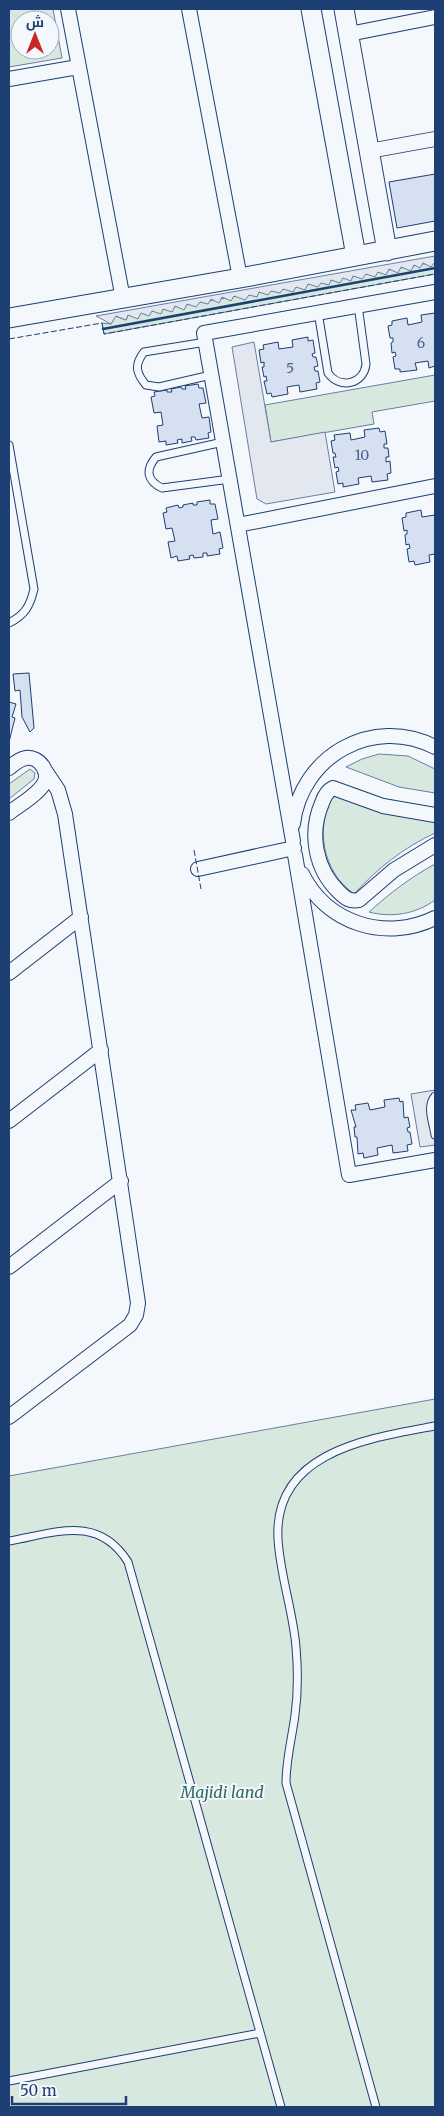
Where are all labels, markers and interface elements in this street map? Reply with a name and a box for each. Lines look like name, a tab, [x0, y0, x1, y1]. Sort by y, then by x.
north arrow	[10, 10, 60, 60]
text: ش	[26, 13, 44, 31]
house number: 6	[417, 334, 425, 352]
house number: 5	[286, 359, 294, 377]
house number: 10	[355, 446, 369, 464]
park label: Majidi land	[179, 1782, 264, 1802]
scale bar	[12, 2074, 126, 2106]
text: 50 m	[20, 2081, 57, 2100]

